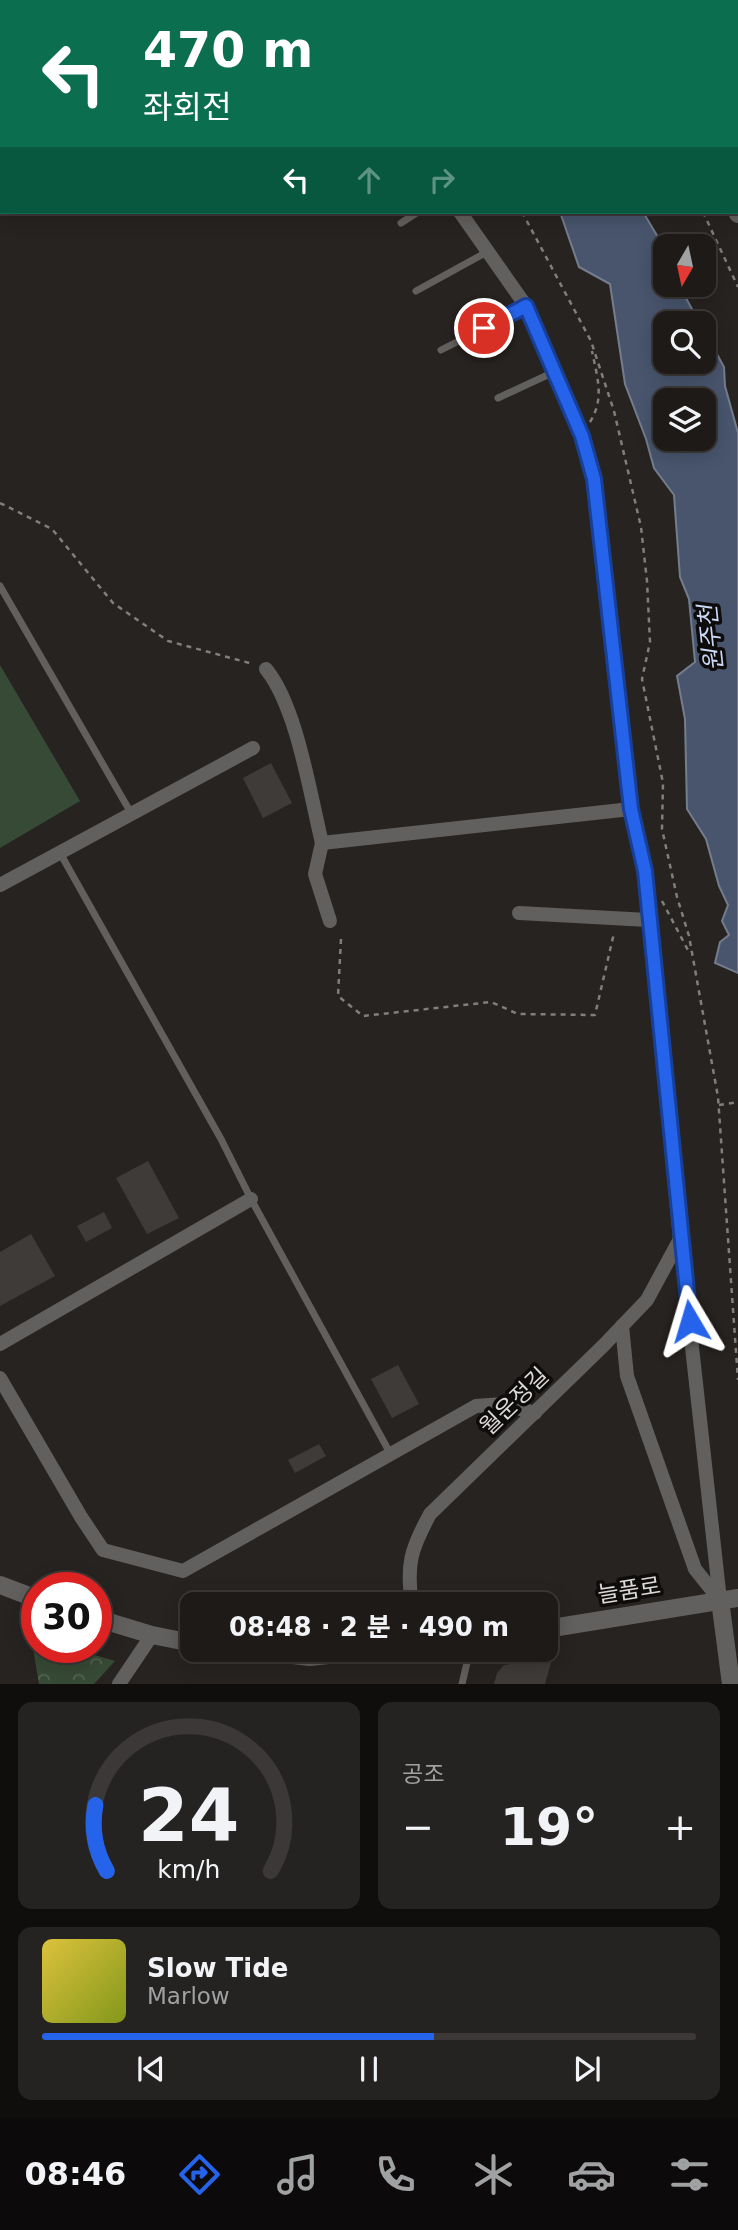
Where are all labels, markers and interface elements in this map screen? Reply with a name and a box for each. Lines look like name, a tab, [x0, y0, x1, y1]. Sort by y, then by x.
text: 470 m	[143, 22, 313, 79]
icon: left	[28, 28, 119, 119]
text: 좌회전	[143, 88, 231, 126]
icon: left	[277, 161, 315, 199]
icon: ahead	[350, 161, 388, 199]
icon: right	[423, 161, 461, 199]
north arrow	[653, 234, 716, 298]
map controls	[653, 234, 716, 451]
pin	[454, 298, 514, 358]
icon: arrive	[465, 309, 503, 347]
button: search	[653, 311, 716, 374]
button: layers	[653, 388, 716, 451]
water label: 원주천	[693, 601, 728, 672]
position arrow	[653, 1284, 727, 1358]
street label: 월운정길	[475, 1362, 553, 1440]
speed limit sign: 30	[21, 1572, 112, 1663]
street label: 늘품로	[596, 1572, 662, 1608]
text: 08:48 · 2 분 · 490 m	[229, 1612, 509, 1642]
text: 공조	[402, 1761, 444, 1787]
text: 24	[138, 1774, 240, 1859]
text: 19°	[500, 1797, 598, 1857]
text: −	[402, 1805, 434, 1849]
text: +	[664, 1805, 696, 1849]
text: km/h	[157, 1855, 221, 1884]
text: Slow Tide	[147, 1953, 288, 1983]
text: Marlow	[147, 1983, 230, 2009]
icon: previous	[132, 2050, 170, 2088]
icon: pause	[350, 2050, 388, 2088]
icon: next	[568, 2050, 606, 2088]
icon: directions	[175, 2150, 224, 2199]
icon: music	[273, 2150, 322, 2199]
icon: phone	[371, 2150, 420, 2199]
icon: climate	[469, 2150, 518, 2199]
icon: car	[567, 2150, 616, 2199]
icon: filters	[665, 2150, 714, 2199]
text: 08:46	[24, 2155, 126, 2193]

